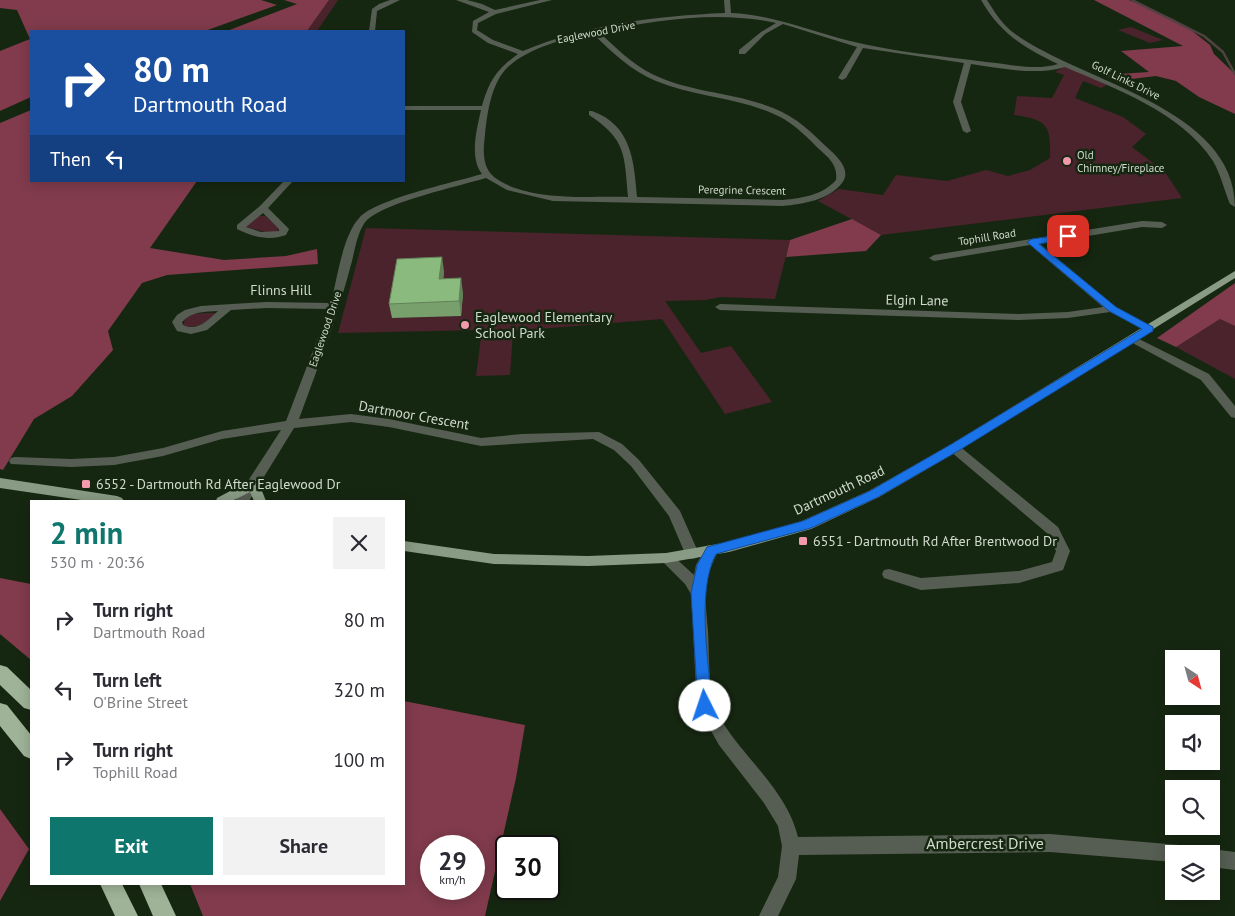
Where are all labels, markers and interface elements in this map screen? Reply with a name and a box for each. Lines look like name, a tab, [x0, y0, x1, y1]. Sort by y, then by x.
street label: Eaglewood Drive	[556, 17, 637, 46]
text: 80 m	[133, 46, 210, 92]
icon: right	[50, 50, 115, 115]
street label: Golf Links Drive	[1089, 57, 1163, 103]
text: Dartmouth Road	[133, 90, 287, 118]
icon: left	[101, 145, 129, 173]
text: Then	[50, 147, 91, 171]
place label: Old Chimney/Fireplace	[1077, 148, 1165, 175]
marker: Old Chimney/Fireplace	[1061, 155, 1073, 167]
street label: Peregrine Crescent	[698, 182, 786, 198]
pin	[1047, 215, 1089, 257]
icon: arrive	[1054, 222, 1082, 250]
street label: Tophill Road	[957, 226, 1017, 248]
street label: Flinns Hill	[250, 281, 312, 299]
street label: Eaglewood Drive	[305, 289, 345, 369]
street label: Elgin Lane	[885, 290, 949, 310]
place label: Eaglewood Elementary School Park	[475, 308, 613, 342]
marker: Eaglewood Elementary School Park	[459, 319, 471, 331]
street label: Dartmoor Crescent	[357, 396, 471, 434]
street label: Dartmouth Road	[791, 461, 887, 519]
place label: 6552 - Dartmouth Rd After Eaglewood Dr	[96, 475, 341, 493]
marker: 6552 - Dartmouth Rd After Eaglewood Dr	[80, 478, 92, 490]
text: 2 min	[50, 513, 123, 552]
button: close	[333, 517, 385, 569]
place label: 6551 - Dartmouth Rd After Brentwood Dr	[813, 532, 1057, 550]
marker: 6551 - Dartmouth Rd After Brentwood Dr	[797, 535, 809, 547]
text: 530 m · 20:36	[50, 552, 145, 572]
text: Turn right	[93, 598, 173, 622]
icon: right	[50, 606, 78, 634]
text: 80 m	[344, 608, 385, 632]
text: Dartmouth Road	[93, 622, 205, 642]
north arrow	[1165, 650, 1220, 705]
map controls	[1165, 650, 1220, 900]
text: Turn left	[93, 668, 162, 692]
icon: left	[50, 676, 78, 704]
text: 320 m	[333, 678, 385, 702]
position arrow	[678, 679, 730, 731]
text: O'Brine Street	[93, 692, 188, 712]
button: sound	[1165, 715, 1220, 770]
text: Turn right	[93, 738, 173, 762]
icon: right	[50, 746, 78, 774]
text: 100 m	[333, 748, 385, 772]
text: Tophill Road	[93, 762, 178, 782]
button: search	[1165, 780, 1220, 835]
button: Exit	[50, 817, 213, 875]
button: Share	[223, 817, 385, 875]
street label: Ambercrest Drive	[926, 833, 1044, 853]
speed limit sign: 30	[495, 835, 560, 900]
text: 29	[438, 845, 467, 877]
button: layers	[1165, 845, 1220, 900]
text: km/h	[439, 872, 466, 887]

